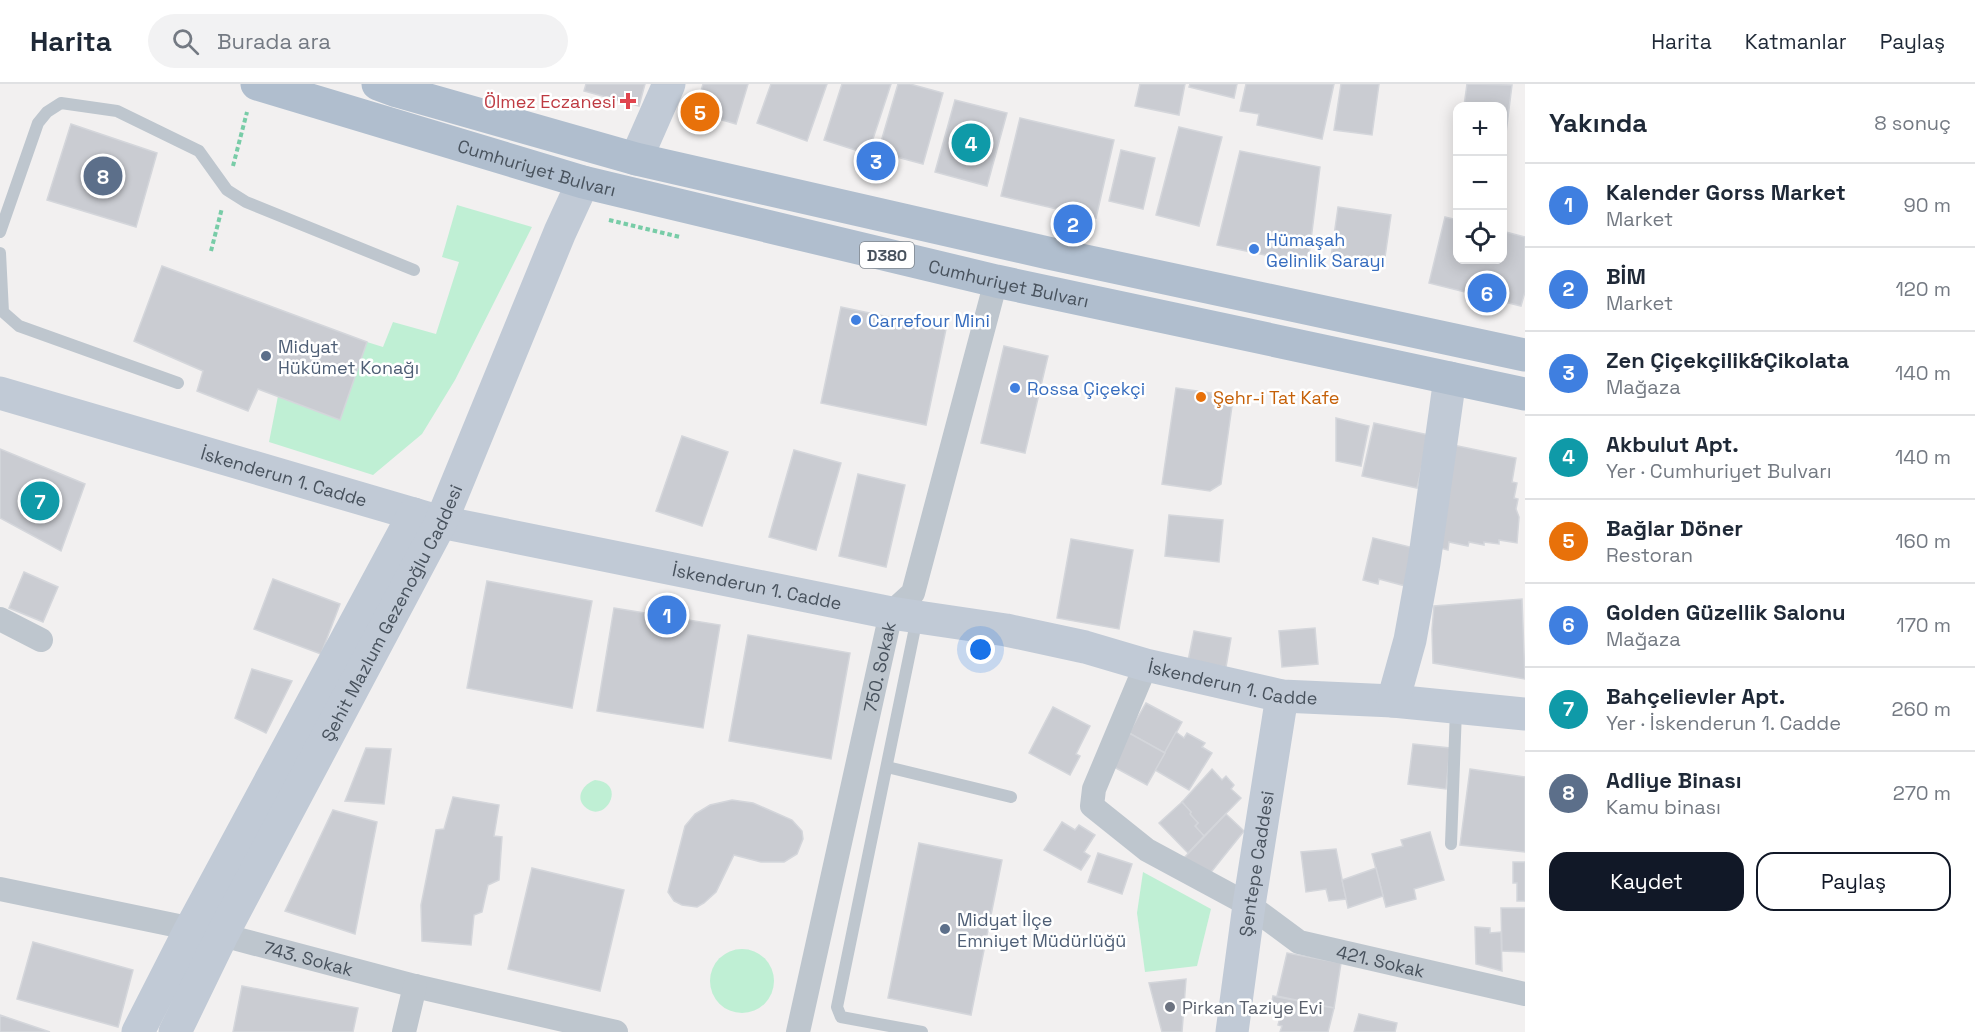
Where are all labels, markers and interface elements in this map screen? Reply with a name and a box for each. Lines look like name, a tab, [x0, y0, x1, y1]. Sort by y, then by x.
search box	[148, 14, 568, 68]
text: Harita	[30, 23, 112, 59]
icon: search	[169, 25, 202, 58]
text: Burada ara	[217, 27, 331, 55]
text: Harita	[1651, 28, 1712, 55]
text: Katmanlar	[1745, 28, 1847, 55]
text: Paylaş	[1880, 28, 1945, 55]
place label: Ölmez Eczanesi	[484, 90, 616, 113]
pin: 5	[680, 90, 720, 135]
marker: Ölmez Eczanesi	[621, 94, 635, 108]
map controls	[1453, 102, 1507, 264]
button: +	[1453, 102, 1507, 156]
text: Yakında	[1549, 106, 1647, 140]
text: 8 sonuç	[1874, 110, 1951, 136]
pin: 4	[952, 120, 990, 166]
street label: Cumhuriyet Bulvarı	[455, 133, 618, 201]
pin: 3	[856, 138, 896, 184]
pin: 8	[84, 154, 122, 199]
button: −	[1453, 156, 1507, 210]
text: Kalender Gorss Market	[1606, 178, 1846, 206]
text: 1	[1564, 192, 1573, 218]
text: 90 m	[1904, 192, 1951, 218]
pin: 2	[1054, 202, 1092, 246]
text: Market	[1606, 206, 1673, 232]
button: locate	[1453, 210, 1507, 264]
place label: Hümaşah Gelinlik Sarayı	[1266, 228, 1385, 272]
road number: D380	[860, 242, 914, 268]
marker: Hümaşah Gelinlik Sarayı	[1247, 242, 1261, 256]
street label: Cumhuriyet Bulvarı	[926, 254, 1091, 312]
text: BİM	[1606, 262, 1646, 290]
pin: 6	[1468, 270, 1506, 316]
text: 2	[1563, 276, 1574, 302]
text: 120 m	[1895, 276, 1951, 302]
text: Market	[1606, 290, 1673, 316]
place label: Carrefour Mini	[868, 309, 990, 332]
marker: Carrefour Mini	[849, 313, 863, 327]
place label: Midyat Hükümet Konağı	[278, 335, 419, 379]
text: Zen Çiçekçilik&Çikolata	[1606, 346, 1849, 374]
marker: Midyat Hükümet Konağı	[259, 349, 273, 363]
text: 3	[1562, 360, 1575, 386]
text: 140 m	[1895, 360, 1951, 386]
text: Mağaza	[1606, 374, 1681, 400]
place label: Rossa Çiçekçi	[1027, 377, 1145, 400]
marker: Rossa Çiçekçi	[1008, 381, 1022, 395]
place label: Şehr-i Tat Kafe	[1213, 386, 1340, 409]
marker: Şehr-i Tat Kafe	[1194, 390, 1208, 404]
text: Akbulut Apt.	[1606, 430, 1739, 458]
street label: İskenderun 1. Cadde	[198, 441, 370, 511]
text: 4	[1562, 444, 1575, 470]
text: 140 m	[1895, 444, 1951, 470]
text: Yer · Cumhuriyet Bulvarı	[1606, 458, 1832, 484]
pin: 7	[20, 478, 60, 524]
street label: Şehit Mazlum Gezenoğlu Caddesi	[315, 481, 467, 745]
text: Bağlar Döner	[1606, 514, 1743, 542]
text: 5	[1563, 528, 1575, 554]
text: 160 m	[1895, 528, 1951, 554]
text: Restoran	[1606, 542, 1693, 568]
street label: İskenderun 1. Cadde	[670, 558, 844, 614]
pin: 1	[648, 592, 686, 638]
text: Golden Güzellik Salonu	[1606, 598, 1846, 626]
text: 6	[1562, 612, 1575, 638]
text: 170 m	[1896, 612, 1951, 638]
street label: 750. Sokak	[858, 619, 900, 715]
text: Mağaza	[1606, 626, 1681, 652]
your location	[966, 635, 995, 664]
street label: İskenderun 1. Cadde	[1146, 654, 1318, 709]
text: Bahçelievler Apt.	[1606, 682, 1785, 710]
text: 7	[1563, 696, 1574, 722]
text: 260 m	[1892, 696, 1951, 722]
text: Yer · İskenderun 1. Cadde	[1606, 710, 1841, 736]
text: Adliye Binası	[1606, 766, 1742, 794]
text: 8	[1563, 780, 1575, 806]
text: 270 m	[1893, 780, 1951, 806]
street label: Şentepe Caddesi	[1233, 789, 1278, 938]
text: Kamu binası	[1606, 794, 1721, 820]
button: Kaydet	[1549, 852, 1744, 911]
button: Paylaş	[1756, 852, 1951, 911]
place label: Midyat İlçe Emniyet Müdürlüğü	[957, 908, 1126, 952]
marker: Midyat İlçe Emniyet Müdürlüğü	[938, 922, 952, 936]
street label: 743. Sokak	[261, 935, 356, 981]
street label: 421. Sokak	[1334, 940, 1427, 982]
place label: Pirkan Taziye Evi	[1182, 996, 1323, 1019]
marker: Pirkan Taziye Evi	[1163, 1000, 1177, 1014]

